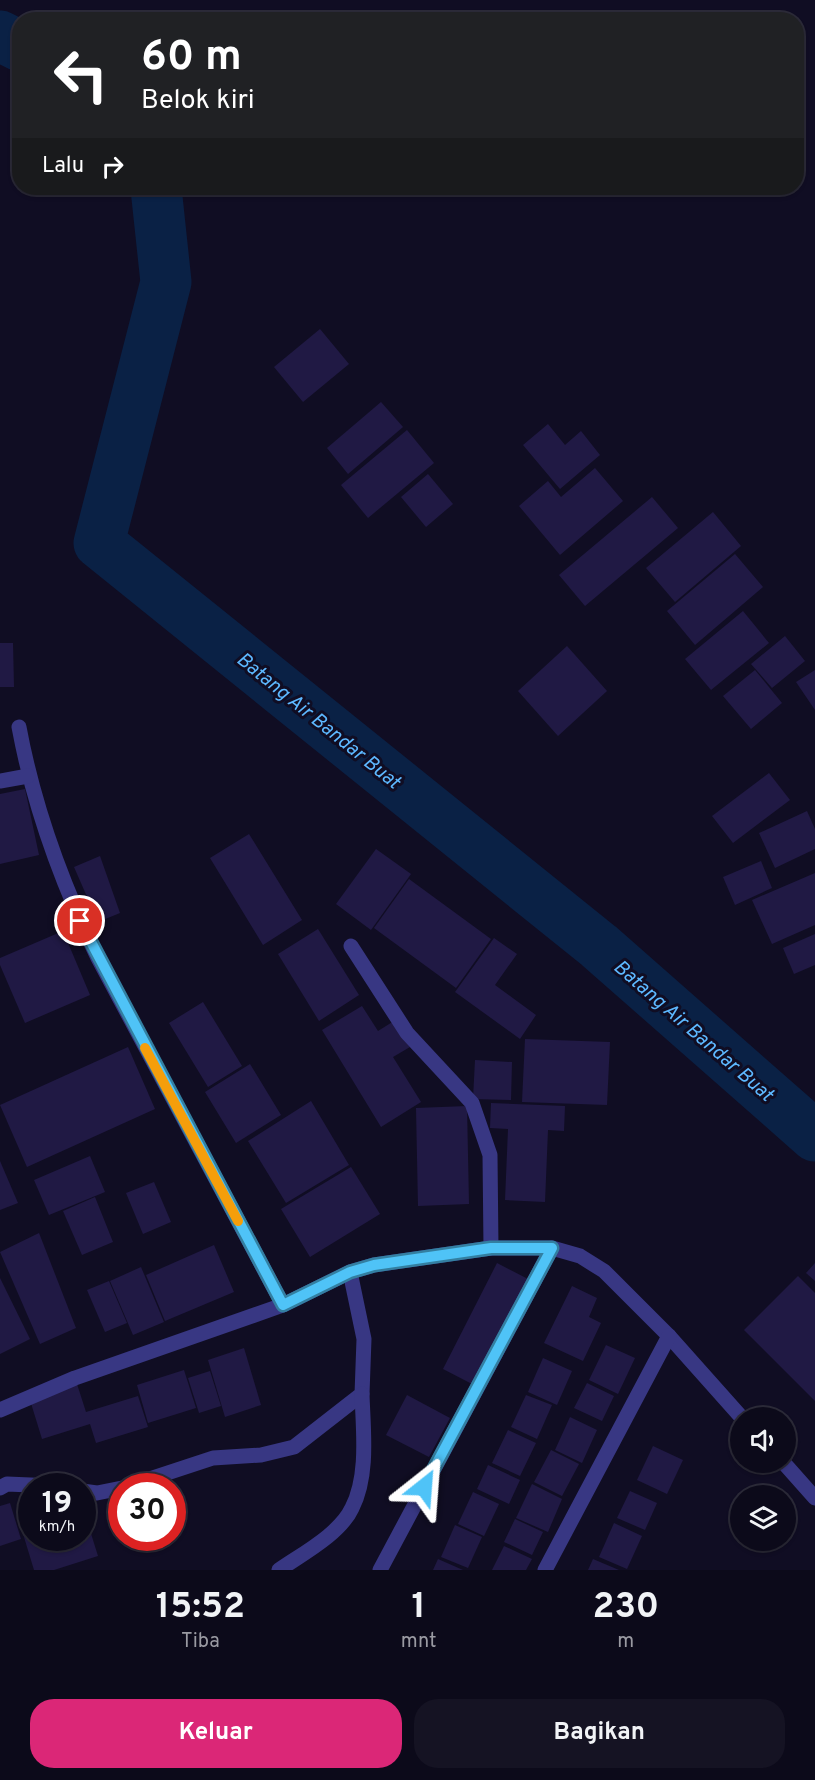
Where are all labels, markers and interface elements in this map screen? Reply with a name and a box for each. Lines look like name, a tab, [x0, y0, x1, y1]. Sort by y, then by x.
text: 60 m	[141, 32, 242, 85]
icon: left	[42, 36, 120, 114]
text: Belok kiri	[141, 84, 255, 118]
icon: right	[96, 150, 129, 183]
text: Lalu	[42, 153, 84, 180]
water label: Batang Air Bandar Buat	[230, 647, 406, 796]
pin	[54, 895, 105, 946]
icon: arrive	[63, 904, 96, 937]
water label: Batang Air Bandar Buat	[607, 955, 779, 1109]
map controls	[730, 1407, 796, 1551]
button: sound	[730, 1407, 796, 1473]
position arrow	[392, 1455, 456, 1519]
speed limit sign: 30	[108, 1473, 186, 1551]
button: layers	[730, 1485, 796, 1551]
text: 19	[42, 1486, 72, 1523]
text: km/h	[39, 1518, 75, 1537]
text: 15:52	[156, 1585, 245, 1631]
text: 1	[412, 1585, 426, 1631]
text: 230	[592, 1585, 659, 1631]
text: Tiba	[181, 1629, 220, 1655]
text: mnt	[401, 1629, 437, 1655]
text: m	[617, 1629, 634, 1655]
button: Keluar	[30, 1699, 402, 1768]
button: Bagikan	[414, 1699, 785, 1768]

